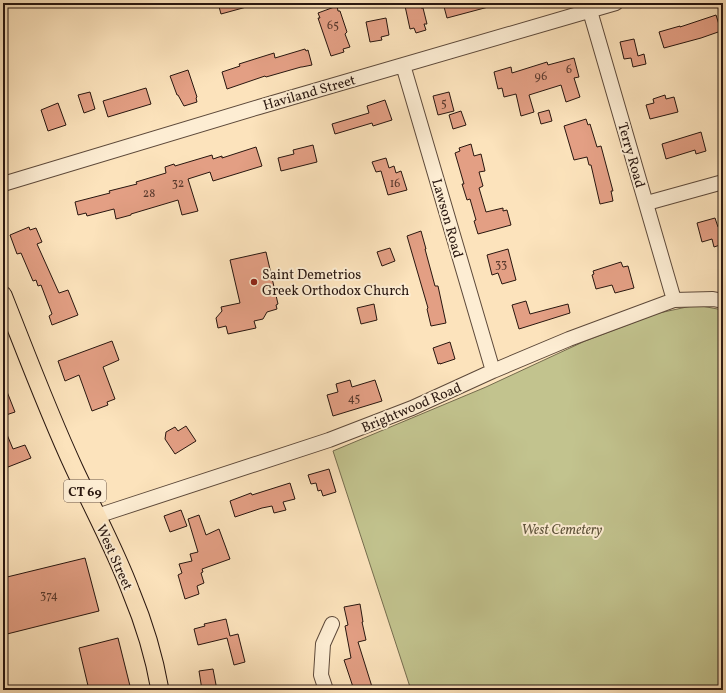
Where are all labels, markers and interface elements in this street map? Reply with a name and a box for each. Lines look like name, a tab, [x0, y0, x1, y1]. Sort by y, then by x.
house number: 65	[327, 18, 339, 34]
house number: 6	[566, 62, 572, 78]
house number: 96	[535, 69, 547, 85]
street label: Haviland Street	[261, 71, 358, 116]
house number: 5	[441, 96, 447, 112]
street label: Terry Road	[612, 121, 649, 190]
house number: 32	[172, 176, 184, 192]
house number: 16	[390, 176, 400, 192]
street label: Lawson Road	[426, 177, 467, 260]
house number: 28	[143, 186, 155, 202]
house number: 33	[495, 257, 507, 273]
place label: Saint Demetrios Greek Orthodox Church	[262, 266, 409, 301]
marker: Saint Demetrios Greek Orthodox Church	[249, 277, 259, 287]
street label: Brightwood Road	[359, 379, 465, 438]
house number: 45	[348, 391, 361, 407]
road number: CT 69	[64, 480, 106, 502]
park label: West Cemetery	[522, 521, 603, 540]
street label: West Street	[91, 522, 137, 594]
house number: 374	[40, 588, 58, 604]

